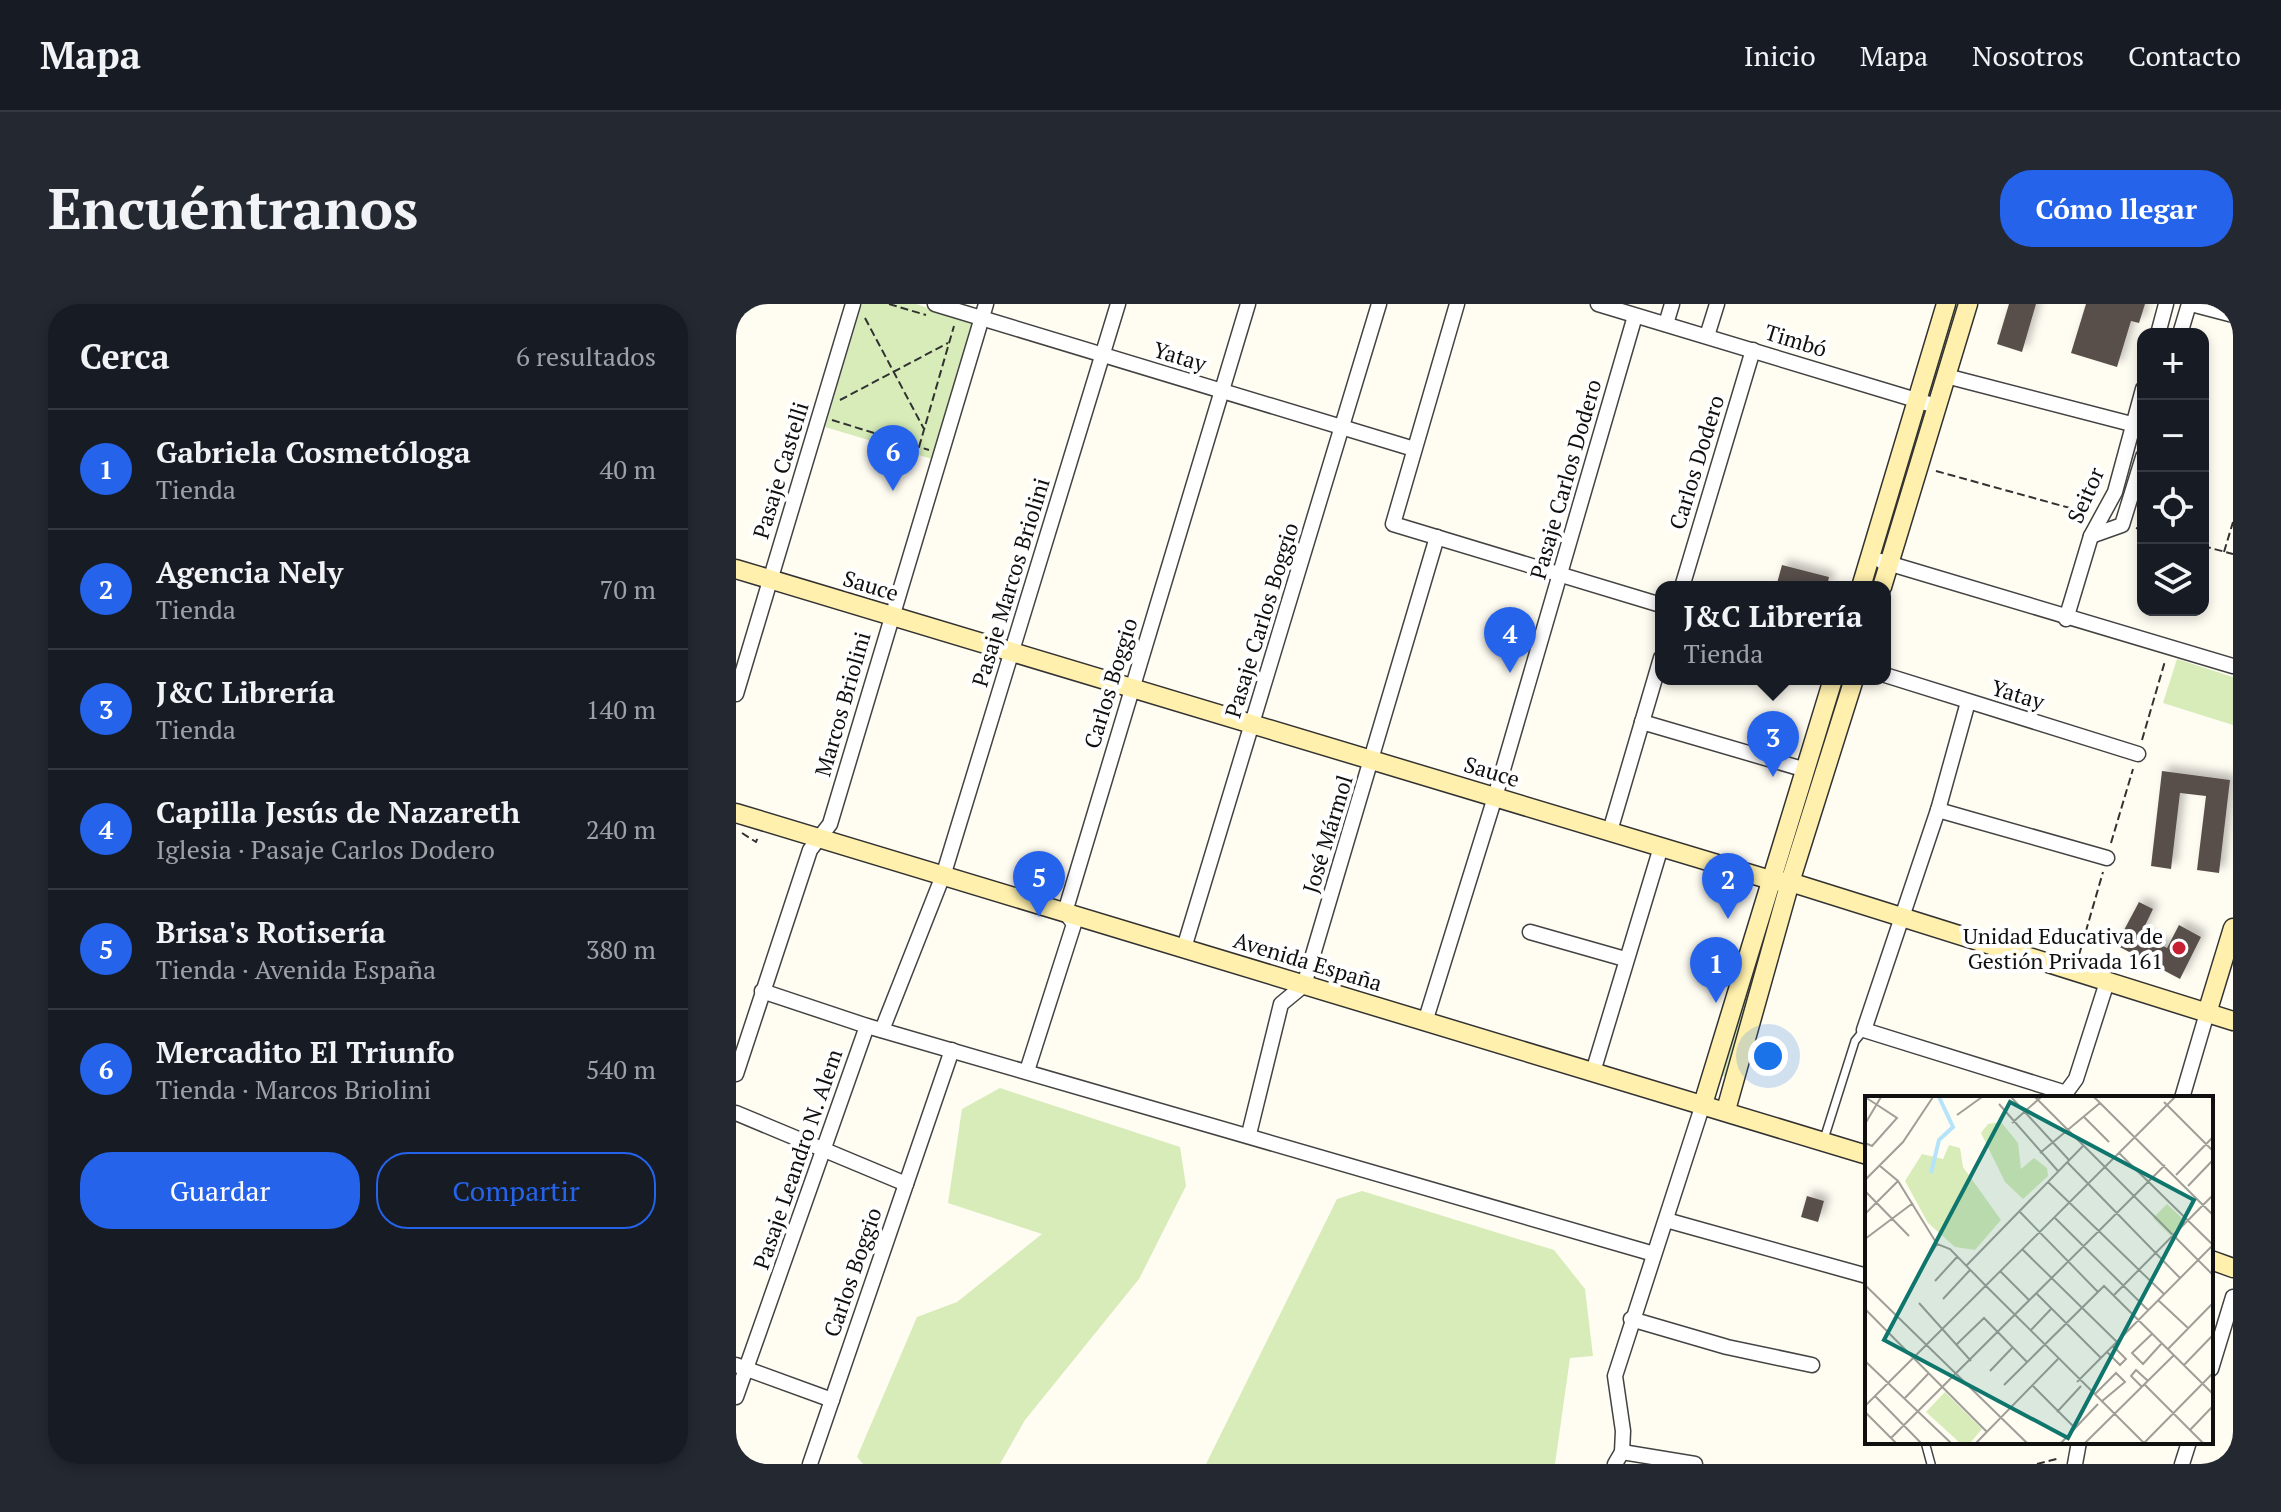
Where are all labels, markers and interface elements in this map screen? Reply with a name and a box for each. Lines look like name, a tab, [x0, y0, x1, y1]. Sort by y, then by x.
text: Mapa	[40, 30, 141, 80]
text: Inicio	[1744, 37, 1816, 74]
text: Mapa	[1860, 37, 1928, 74]
text: Nosotros	[1972, 37, 2084, 74]
text: Contacto	[2128, 37, 2241, 74]
button: Cómo llegar	[2000, 170, 2233, 247]
text: Encuéntranos	[48, 171, 418, 245]
street label: Timbó	[1761, 317, 1831, 363]
map controls	[2137, 328, 2209, 616]
button: +	[2137, 328, 2209, 400]
text: Cerca	[80, 334, 170, 379]
street label: Yatay	[1150, 334, 1211, 378]
text: 6 resultados	[516, 339, 656, 373]
street label: Pasaje Carlos Dodero	[1523, 376, 1607, 582]
street label: Carlos Dodero	[1662, 391, 1730, 533]
street label: Pasaje Castelli	[745, 398, 815, 542]
button: −	[2137, 400, 2209, 472]
pin: 6	[867, 425, 919, 491]
text: Gabriela Cosmetóloga	[156, 432, 471, 472]
text: 1	[99, 452, 113, 486]
text: 40 m	[600, 452, 656, 486]
street label: Seitor	[2060, 462, 2110, 528]
text: Tienda	[156, 472, 236, 506]
button: locate	[2137, 472, 2209, 544]
street label: Pasaje Marcos Briolini	[964, 474, 1056, 690]
street label: Pasaje Carlos Boggio	[1218, 519, 1304, 721]
button: layers	[2137, 544, 2209, 616]
text: Agencia Nely	[156, 552, 343, 592]
street label: Sauce	[840, 563, 902, 607]
text: 2	[99, 572, 113, 606]
text: 70 m	[600, 572, 656, 606]
popup	[1655, 581, 1891, 685]
text: Tienda	[156, 592, 236, 626]
text: J&C Librería	[1683, 596, 1863, 636]
pin: 4	[1484, 607, 1536, 673]
street label: Carlos Boggio	[1076, 614, 1144, 752]
street label: Marcos Briolini	[807, 628, 877, 780]
text: Tienda	[1683, 636, 1763, 670]
text: J&C Librería	[156, 672, 335, 712]
street label: Yatay	[1988, 672, 2049, 716]
text: 3	[99, 692, 113, 726]
text: 140 m	[586, 692, 656, 726]
pin: 3	[1747, 711, 1799, 777]
text: Tienda	[156, 712, 236, 746]
street label: Sauce	[1461, 749, 1523, 793]
street label: José Mármol	[1295, 771, 1359, 897]
text: Capilla Jesús de Nazareth	[156, 792, 520, 832]
text: 4	[99, 812, 113, 846]
text: 240 m	[586, 812, 656, 846]
text: Iglesia · Pasaje Carlos Dodero	[156, 832, 495, 866]
pin: 5	[1013, 851, 1065, 917]
pin: 2	[1702, 853, 1754, 919]
text: Brisa's Rotisería	[156, 912, 386, 952]
place label: Unidad Educativa de Gestión Privada 161	[1963, 921, 2163, 975]
street label: Avenida España	[1230, 925, 1386, 997]
text: 5	[99, 932, 113, 966]
text: 380 m	[586, 932, 656, 966]
pin: 1	[1690, 937, 1742, 1003]
marker: Unidad Educativa de Gestión Privada 161	[2170, 939, 2188, 957]
text: Tienda · Avenida España	[156, 952, 436, 986]
text: Mercadito El Triunfo	[156, 1032, 455, 1072]
your location	[1748, 1036, 1788, 1076]
street label: Pasaje Leandro N. Alem	[746, 1045, 848, 1273]
text: 6	[99, 1052, 113, 1086]
text: 540 m	[586, 1052, 656, 1086]
text: Tienda · Marcos Briolini	[156, 1072, 431, 1106]
inset map	[1865, 1096, 2213, 1444]
button: Guardar	[80, 1152, 360, 1229]
button: Compartir	[376, 1152, 656, 1229]
street label: Carlos Boggio	[816, 1203, 888, 1341]

